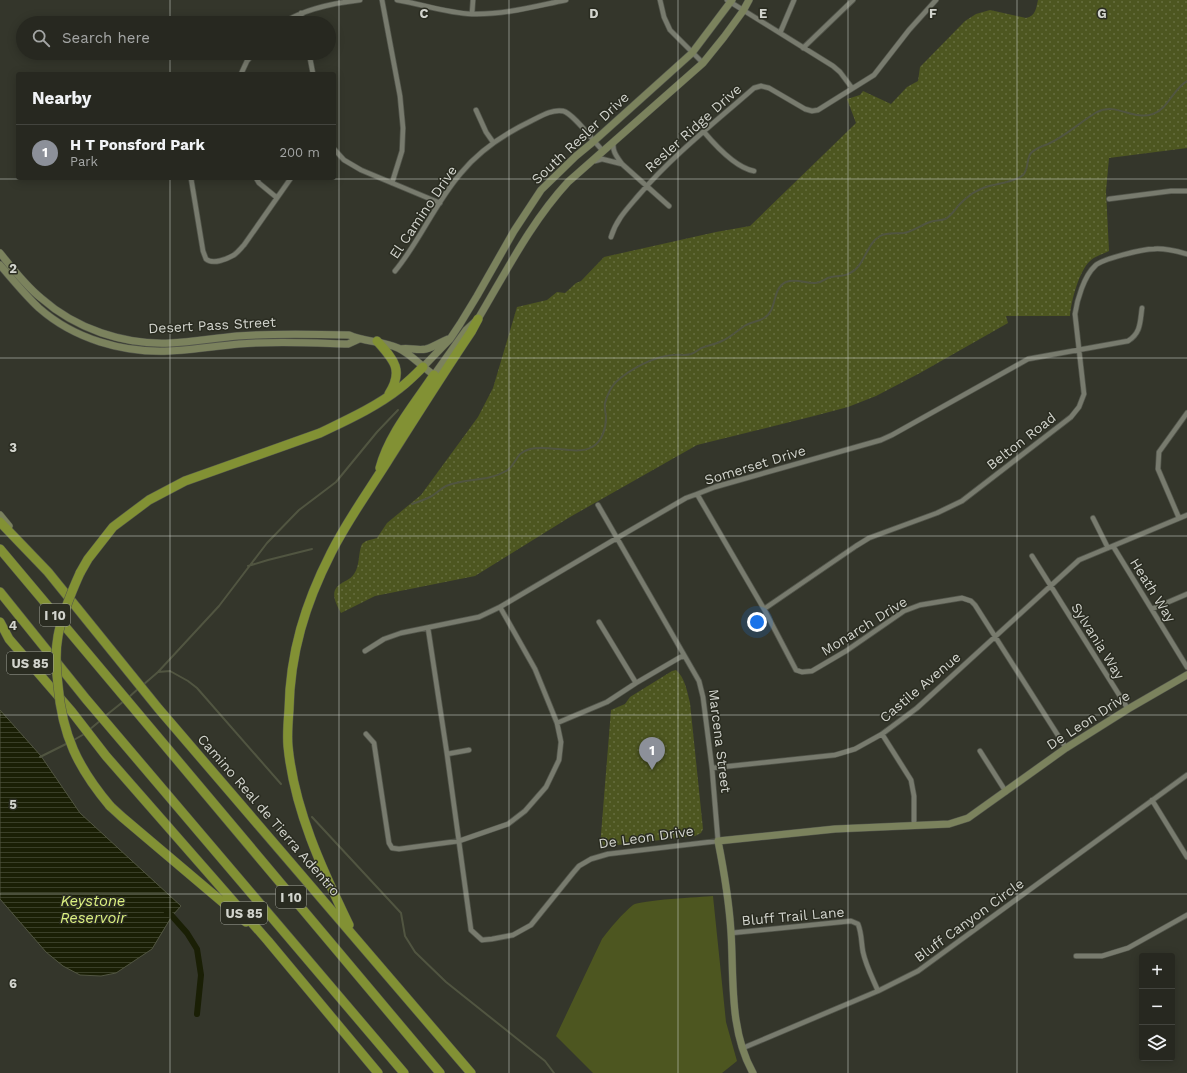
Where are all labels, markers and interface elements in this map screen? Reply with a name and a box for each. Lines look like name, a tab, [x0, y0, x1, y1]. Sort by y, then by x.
text: C	[420, 6, 429, 21]
text: D	[589, 6, 599, 21]
text: E	[759, 6, 767, 21]
text: F	[929, 6, 937, 21]
text: G	[1097, 6, 1107, 21]
search box	[16, 16, 336, 60]
icon: search	[30, 27, 52, 49]
text: Search here	[62, 29, 150, 47]
street label: Resler Ridge Drive	[642, 81, 744, 175]
text: Nearby	[32, 88, 91, 108]
street label: South Resler Drive	[528, 89, 632, 187]
text: H T Ponsford Park	[70, 136, 205, 154]
text: 1	[42, 145, 48, 160]
text: 200 m	[279, 145, 320, 160]
text: Park	[70, 154, 98, 169]
street label: El Camino Drive	[386, 162, 460, 262]
text: 2	[9, 261, 17, 276]
street label: Desert Pass Street	[148, 314, 276, 336]
street label: Belton Road	[983, 409, 1059, 473]
text: 3	[9, 440, 17, 455]
street label: Somerset Drive	[702, 442, 808, 488]
street label: Heath Way	[1127, 555, 1179, 626]
street label: Monarch Drive	[818, 593, 910, 659]
street label: Sylvania Way	[1068, 600, 1128, 683]
road number: I 10	[40, 604, 70, 626]
your location	[747, 612, 767, 632]
text: 4	[9, 618, 18, 633]
street label: Castile Avenue	[876, 649, 964, 725]
road number: US 85	[7, 652, 53, 674]
street label: De Leon Drive	[1043, 687, 1133, 753]
street label: Marcena Street	[706, 688, 734, 794]
street label: Camino Real de Tierra Adentro	[195, 731, 343, 899]
pin: 1	[639, 737, 665, 770]
text: 5	[9, 797, 17, 812]
street label: De Leon Drive	[597, 822, 695, 852]
street label: Bluff Canyon Circle	[911, 875, 1027, 965]
road number: I 10	[276, 886, 306, 908]
water label: Keystone Reservoir	[60, 892, 127, 927]
road number: US 85	[221, 902, 267, 924]
street label: Bluff Trail Lane	[741, 904, 845, 928]
map controls	[1139, 953, 1175, 1061]
button: +	[1139, 953, 1175, 989]
text: 6	[9, 976, 17, 991]
button: −	[1139, 989, 1175, 1025]
button: layers	[1139, 1025, 1175, 1061]

